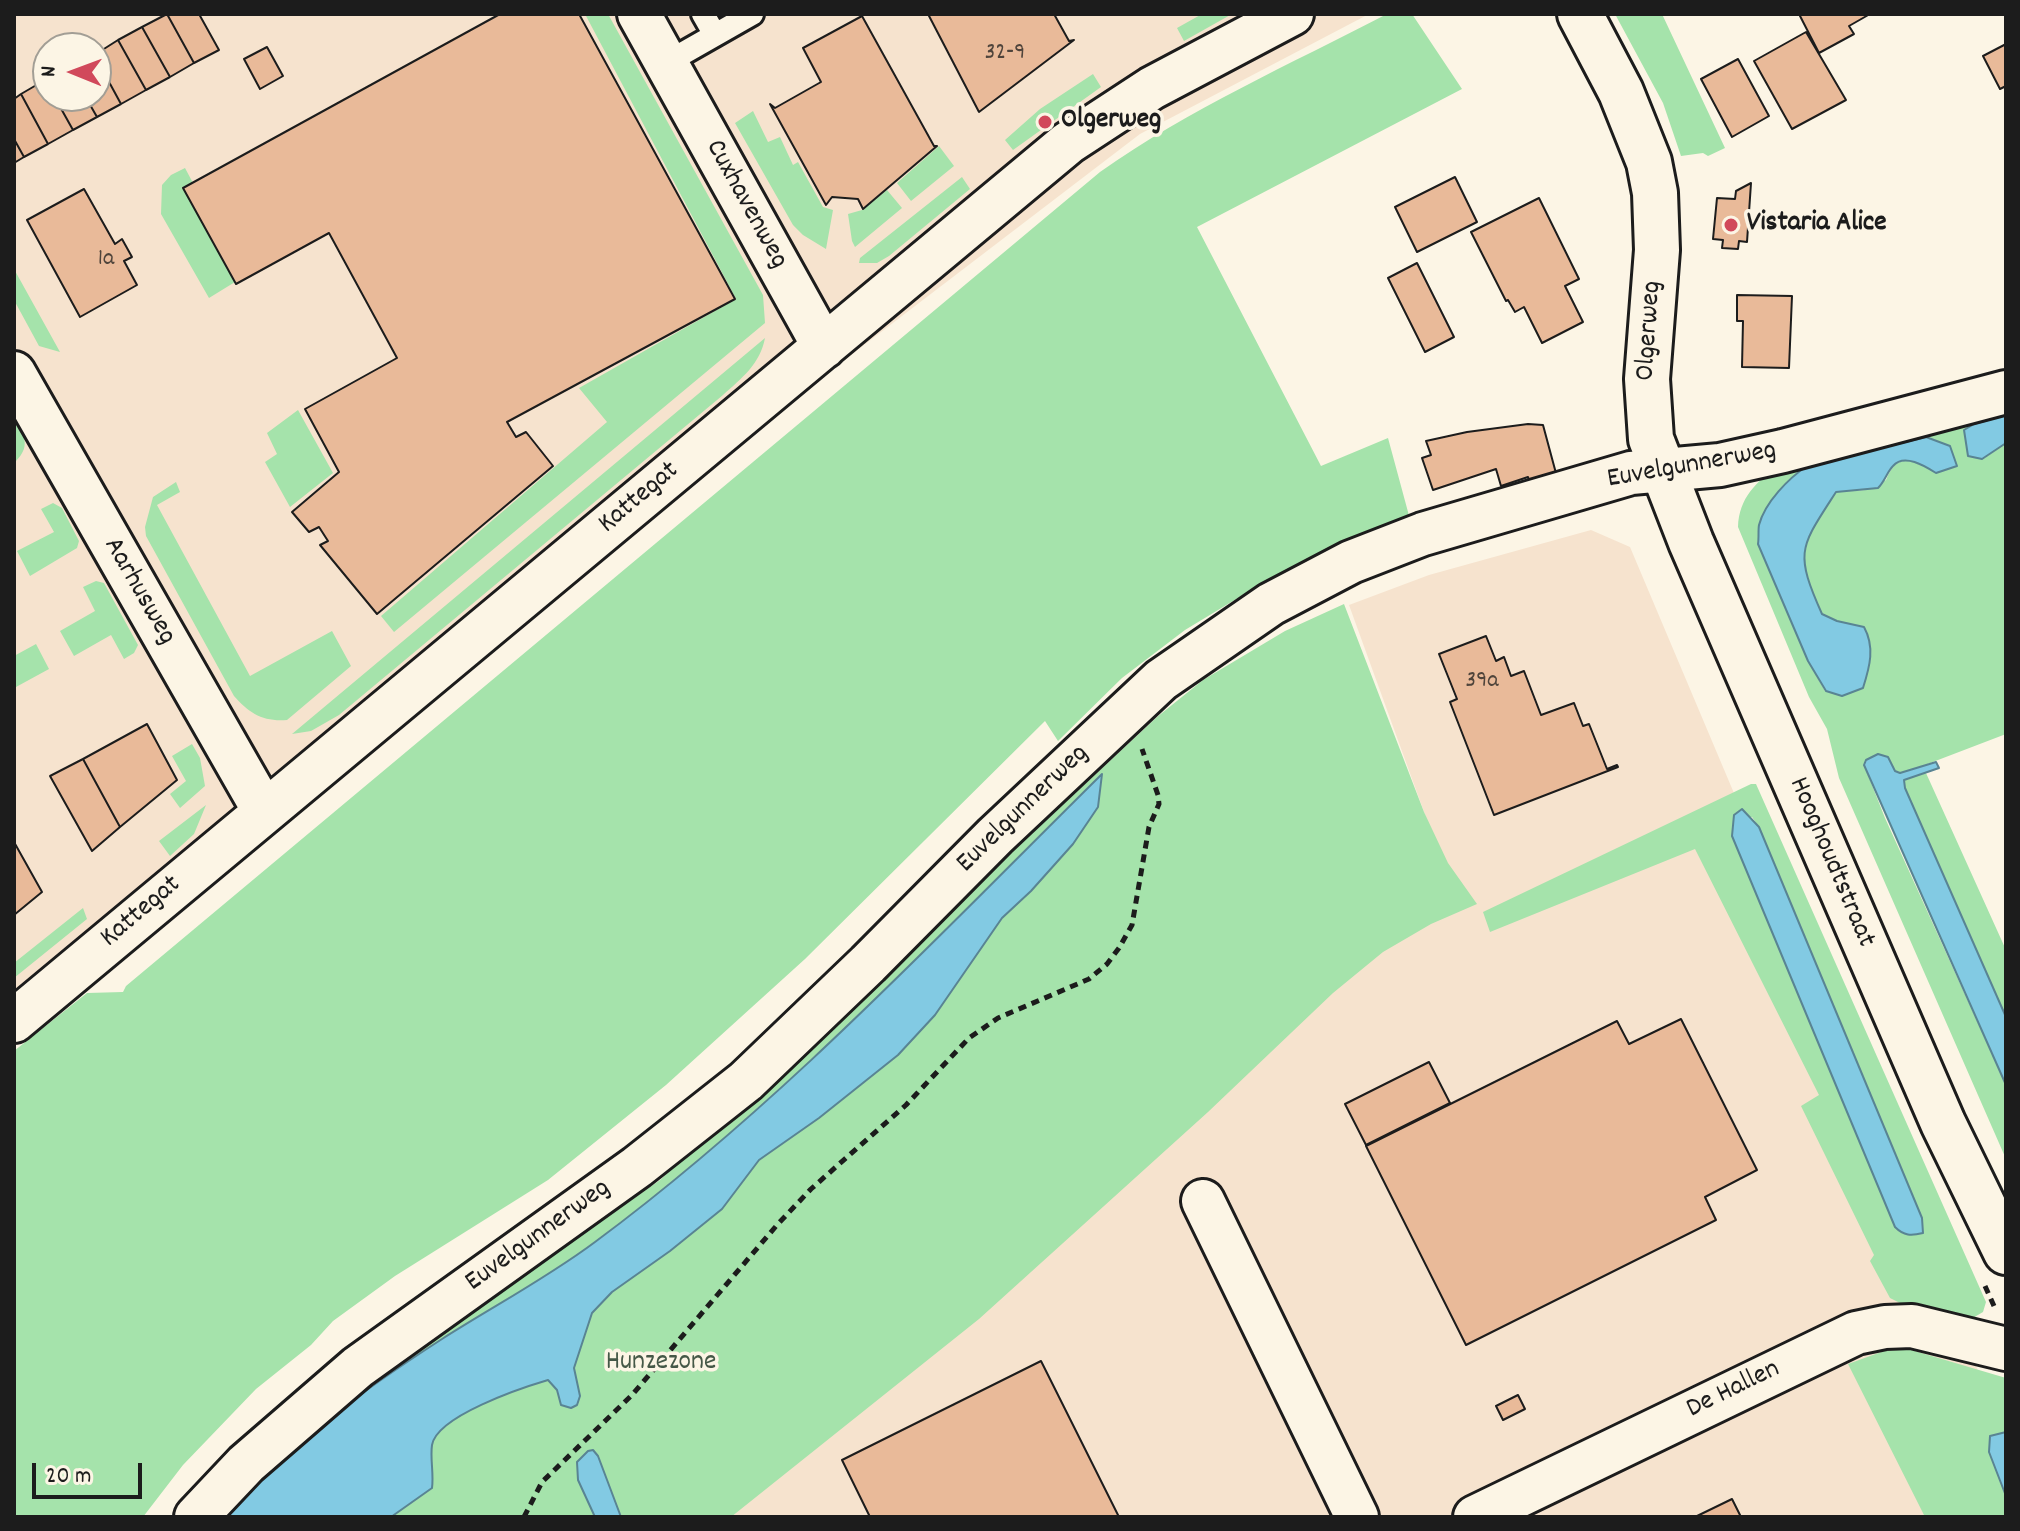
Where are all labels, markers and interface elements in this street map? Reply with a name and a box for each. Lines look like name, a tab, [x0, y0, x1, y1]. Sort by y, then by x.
north arrow	[32, 32, 112, 112]
house number: 32-9	[985, 41, 1025, 69]
text: N	[34, 66, 65, 77]
place label: Olgerweg	[1061, 105, 1161, 139]
marker: Olgerweg	[1036, 113, 1054, 131]
street label: Cuxhavenweg	[696, 135, 794, 275]
place label: Vistaria Alice	[1747, 208, 1887, 242]
marker: Vistaria Alice	[1722, 216, 1740, 234]
house number: 1a	[98, 247, 114, 275]
street label: Olgerweg	[1631, 280, 1671, 382]
street label: Euvelgunnerweg	[1605, 436, 1779, 498]
street label: Kattegat	[593, 456, 687, 542]
street label: Aarhusweg	[94, 532, 182, 652]
house number: 39a	[1466, 669, 1498, 697]
street label: Euvelgunnerweg	[951, 739, 1097, 881]
street label: Hooghoudtstraat	[1779, 773, 1881, 953]
street label: Kattegat	[95, 870, 189, 956]
street label: Euvelgunnerweg	[460, 1173, 618, 1301]
park label: Hunzezone	[606, 1347, 716, 1381]
street label: De Hallen	[1682, 1354, 1786, 1428]
scale bar	[36, 1447, 146, 1497]
text: 20 m	[46, 1460, 92, 1494]

